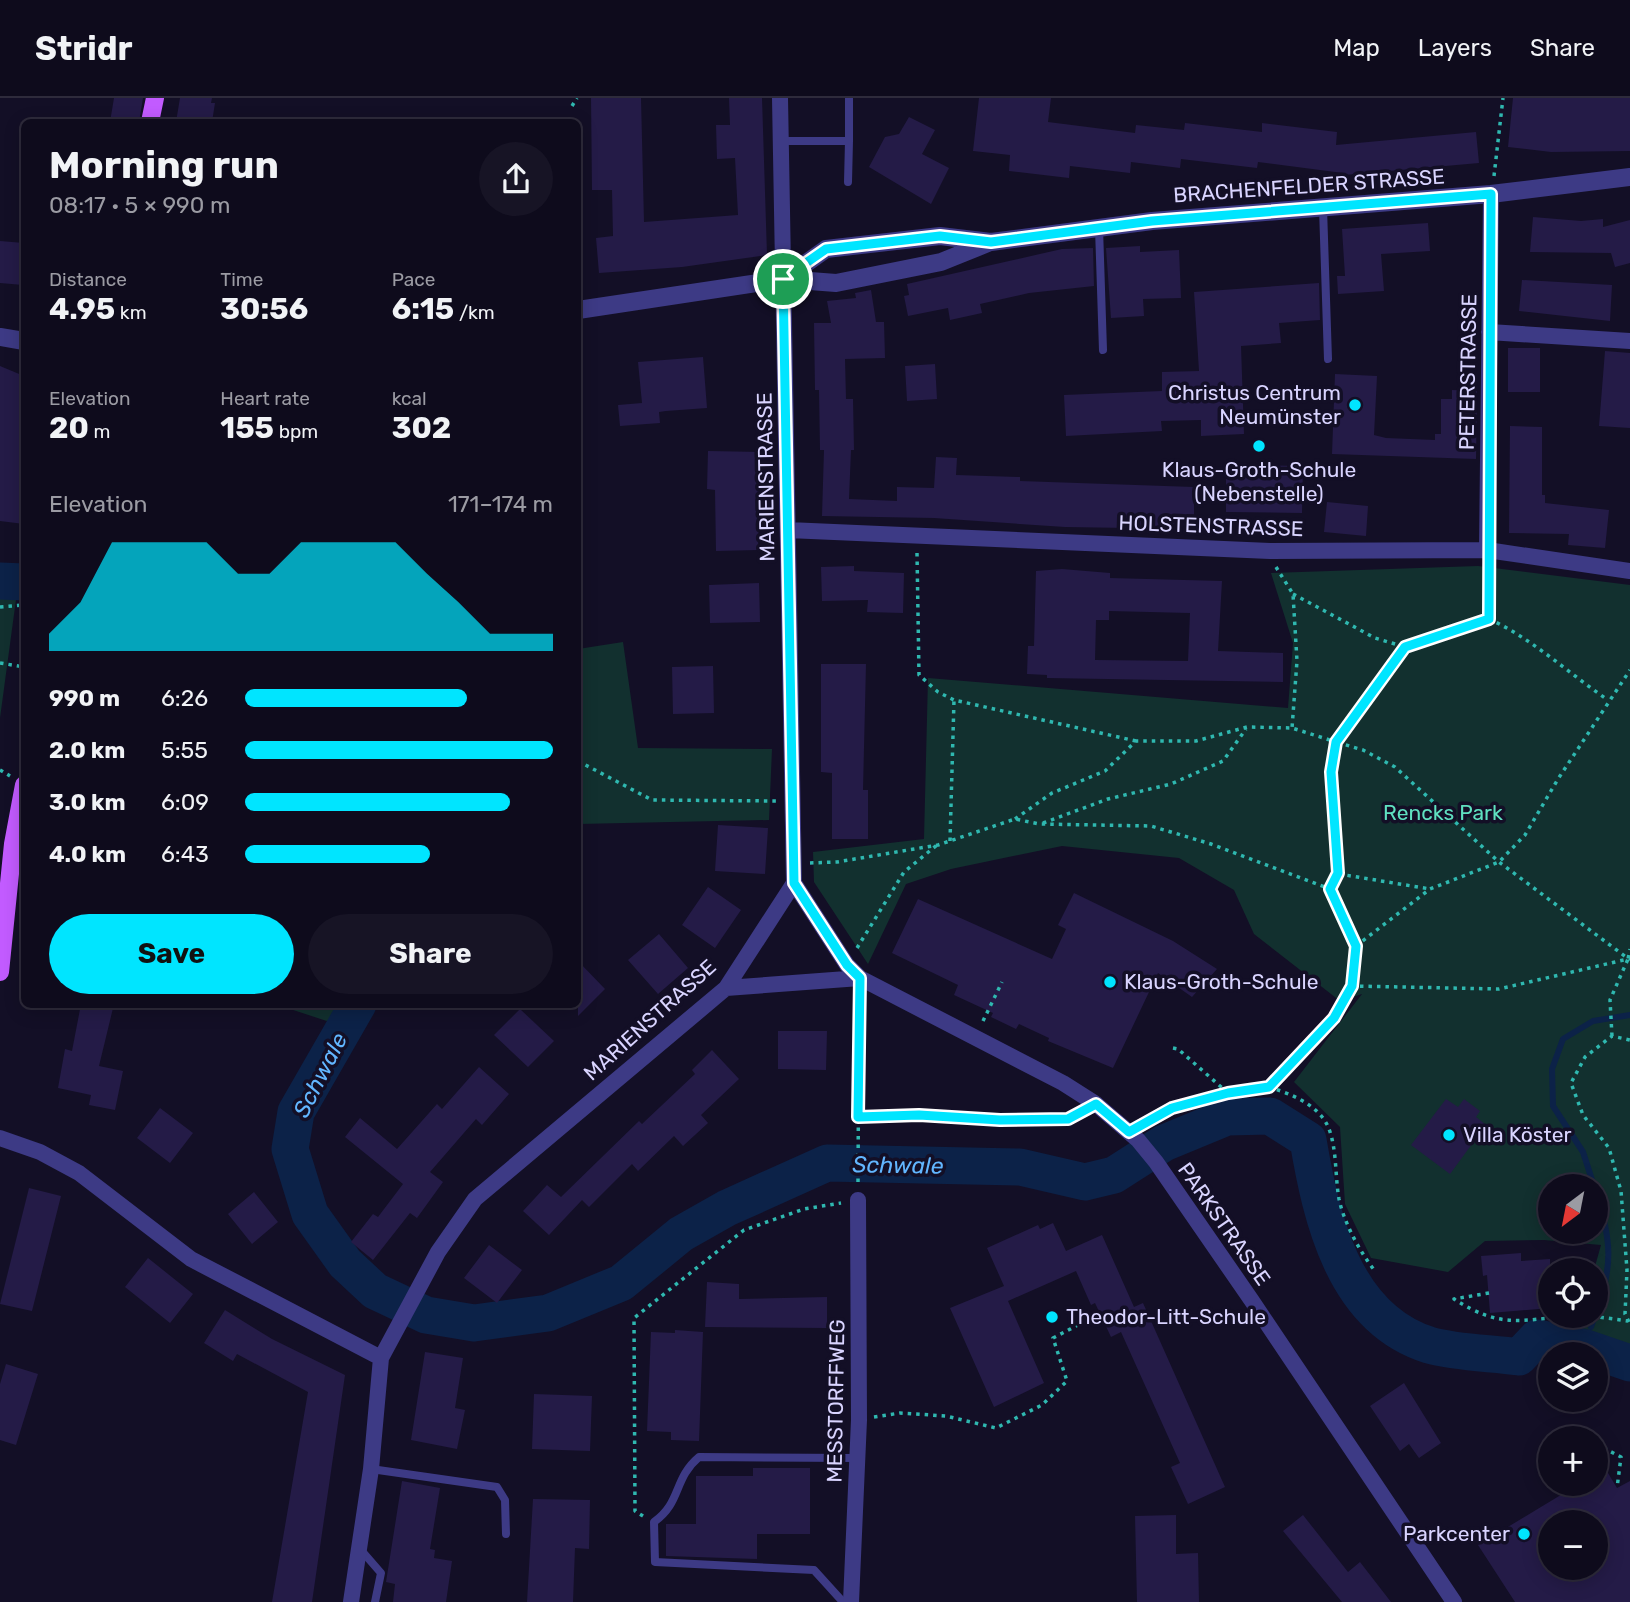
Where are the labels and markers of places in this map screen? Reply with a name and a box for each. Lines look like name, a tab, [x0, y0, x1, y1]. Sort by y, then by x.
pin	[753, 249, 813, 309]
place label: Christus Centrum Neumünster	[1168, 380, 1341, 429]
marker: Christus Centrum Neumünster	[1347, 397, 1363, 413]
marker: Klaus-Groth-Schule (Nebenstelle)	[1251, 438, 1267, 454]
place label: Klaus-Groth-Schule (Nebenstelle)	[1162, 457, 1356, 506]
place label: Klaus-Groth-Schule	[1124, 969, 1318, 994]
marker: Klaus-Groth-Schule	[1102, 974, 1118, 990]
place label: Villa Köster	[1463, 1122, 1571, 1147]
marker: Villa Köster	[1441, 1127, 1457, 1143]
place label: Theodor-Litt-Schule	[1066, 1304, 1266, 1329]
marker: Theodor-Litt-Schule	[1044, 1309, 1060, 1325]
place label: Parkcenter	[1403, 1521, 1510, 1546]
marker: Parkcenter	[1516, 1526, 1532, 1542]

